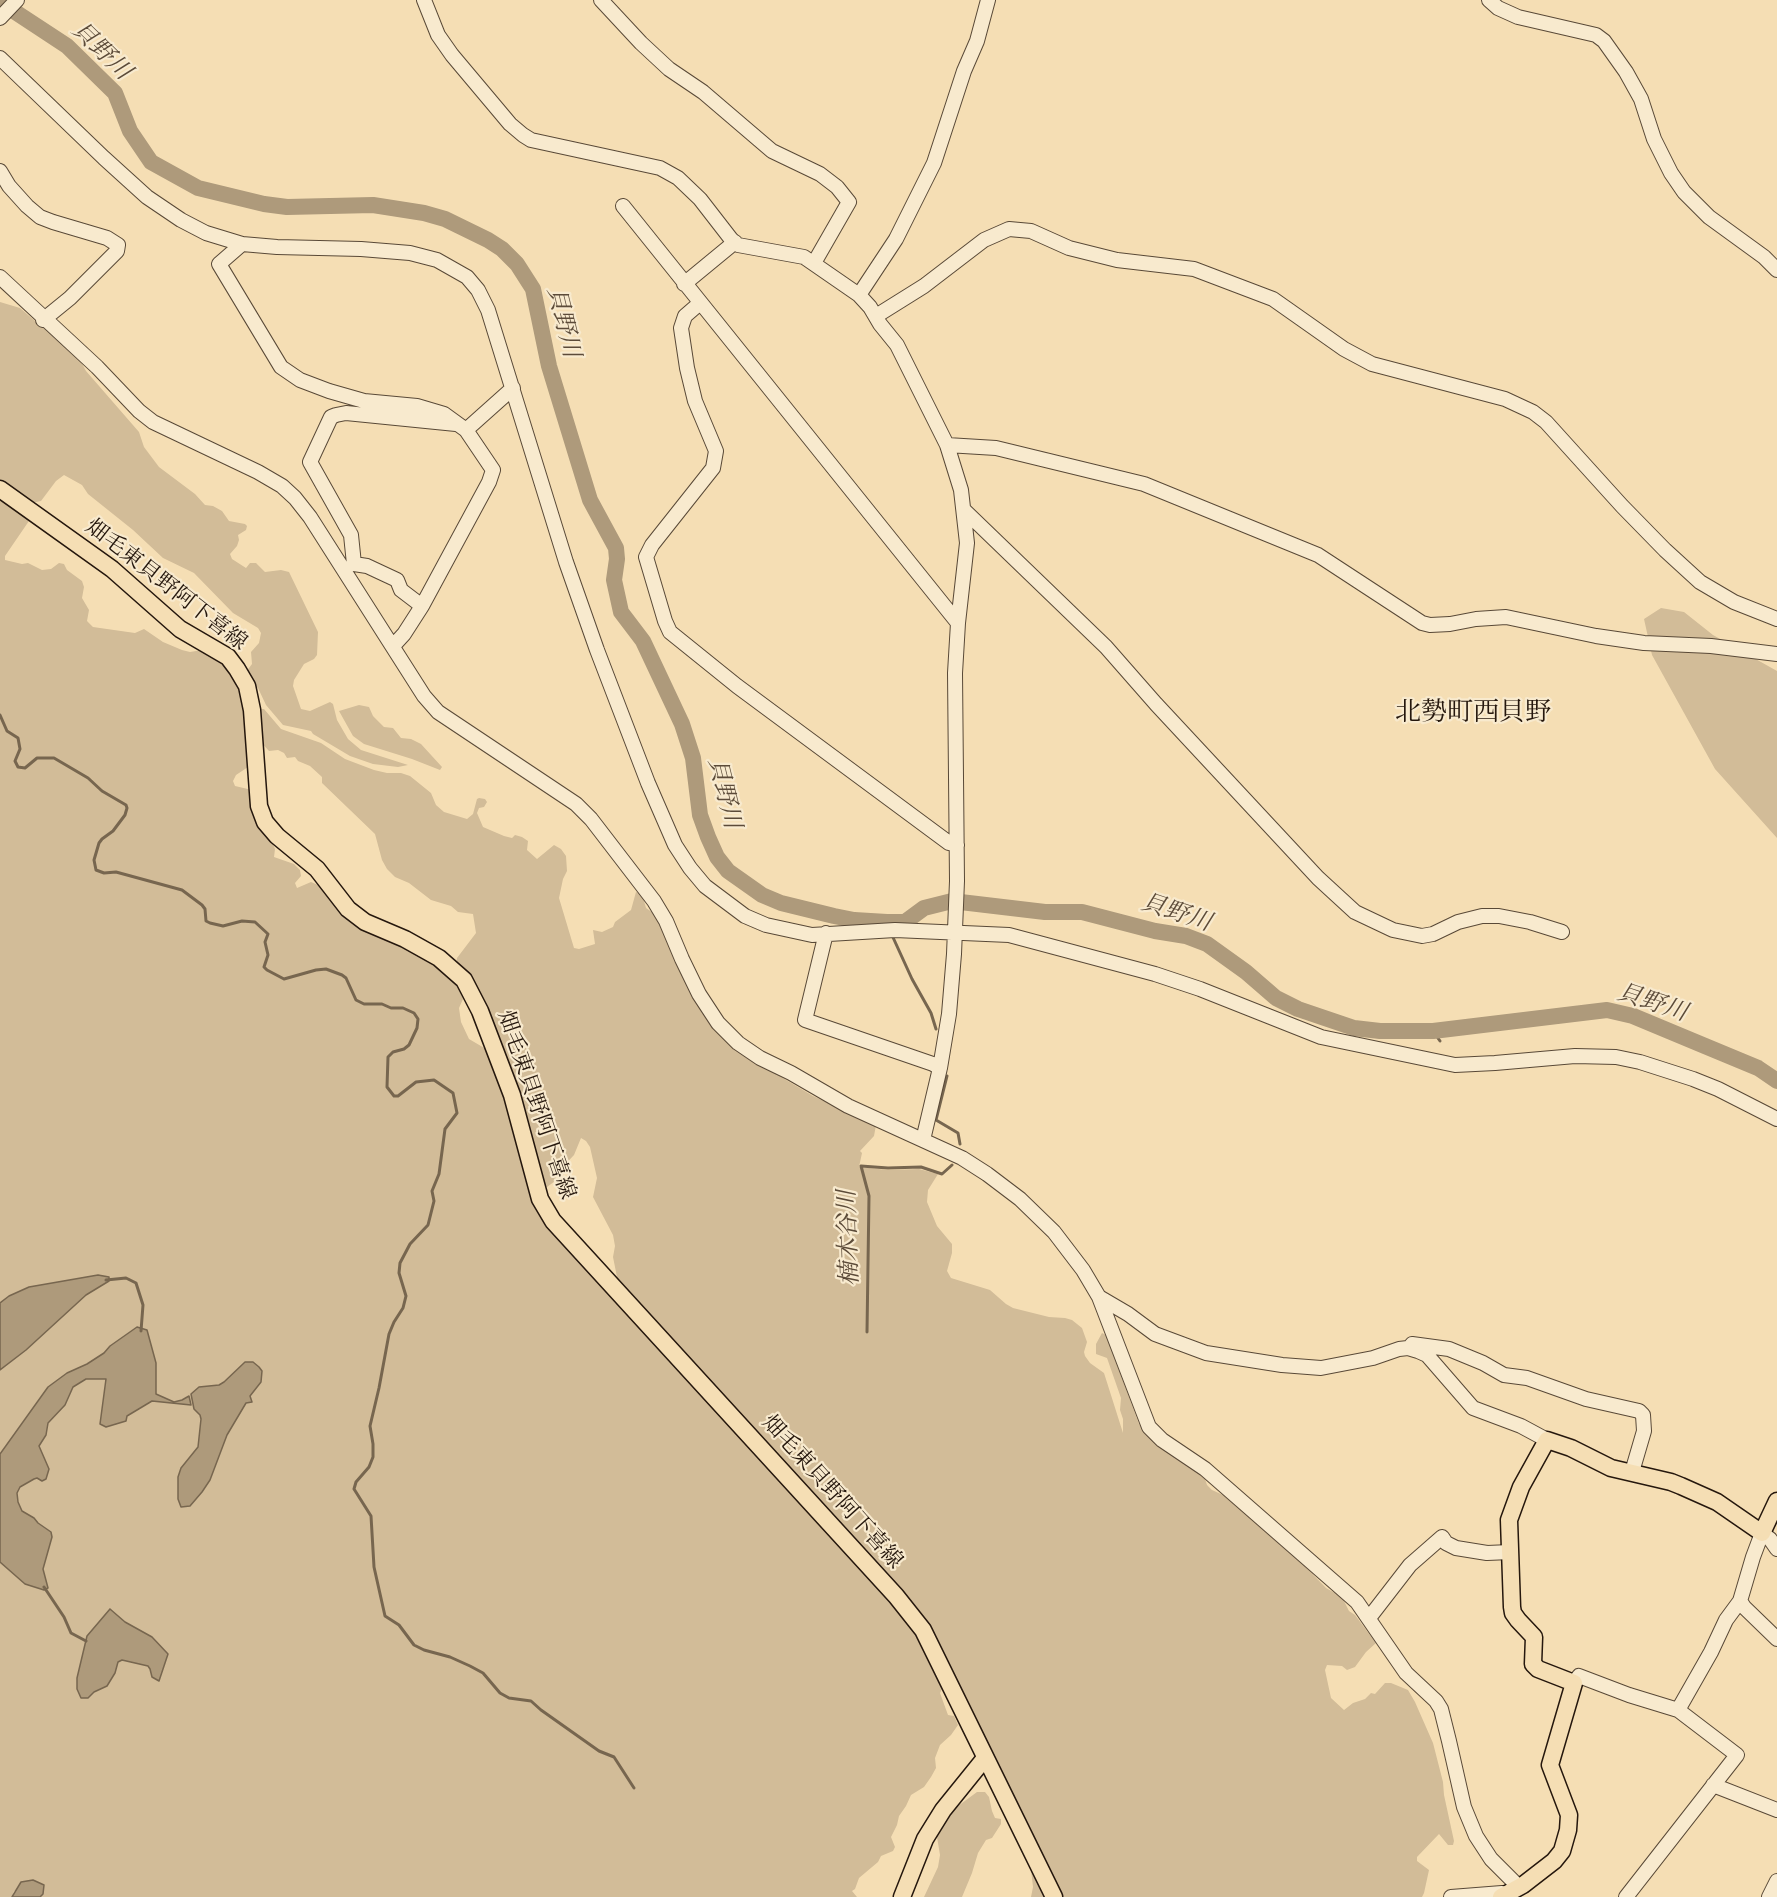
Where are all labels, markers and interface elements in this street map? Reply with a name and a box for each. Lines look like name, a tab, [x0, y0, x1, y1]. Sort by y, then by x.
water label: 貝野川	[65, 16, 137, 86]
water label: 貝野川	[540, 284, 586, 360]
street label: 畑毛東貝野阿下喜線	[80, 514, 252, 656]
district label: 北勢町西貝野	[1395, 697, 1551, 729]
water label: 貝野川	[701, 755, 747, 831]
water label: 貝野川	[1137, 888, 1215, 938]
water label: 貝野川	[1613, 978, 1691, 1028]
street label: 畑毛東貝野阿下喜線	[491, 1007, 581, 1203]
water label: 楠木谷川	[833, 1190, 865, 1286]
street label: 畑毛東貝野阿下喜線	[756, 1410, 908, 1574]

